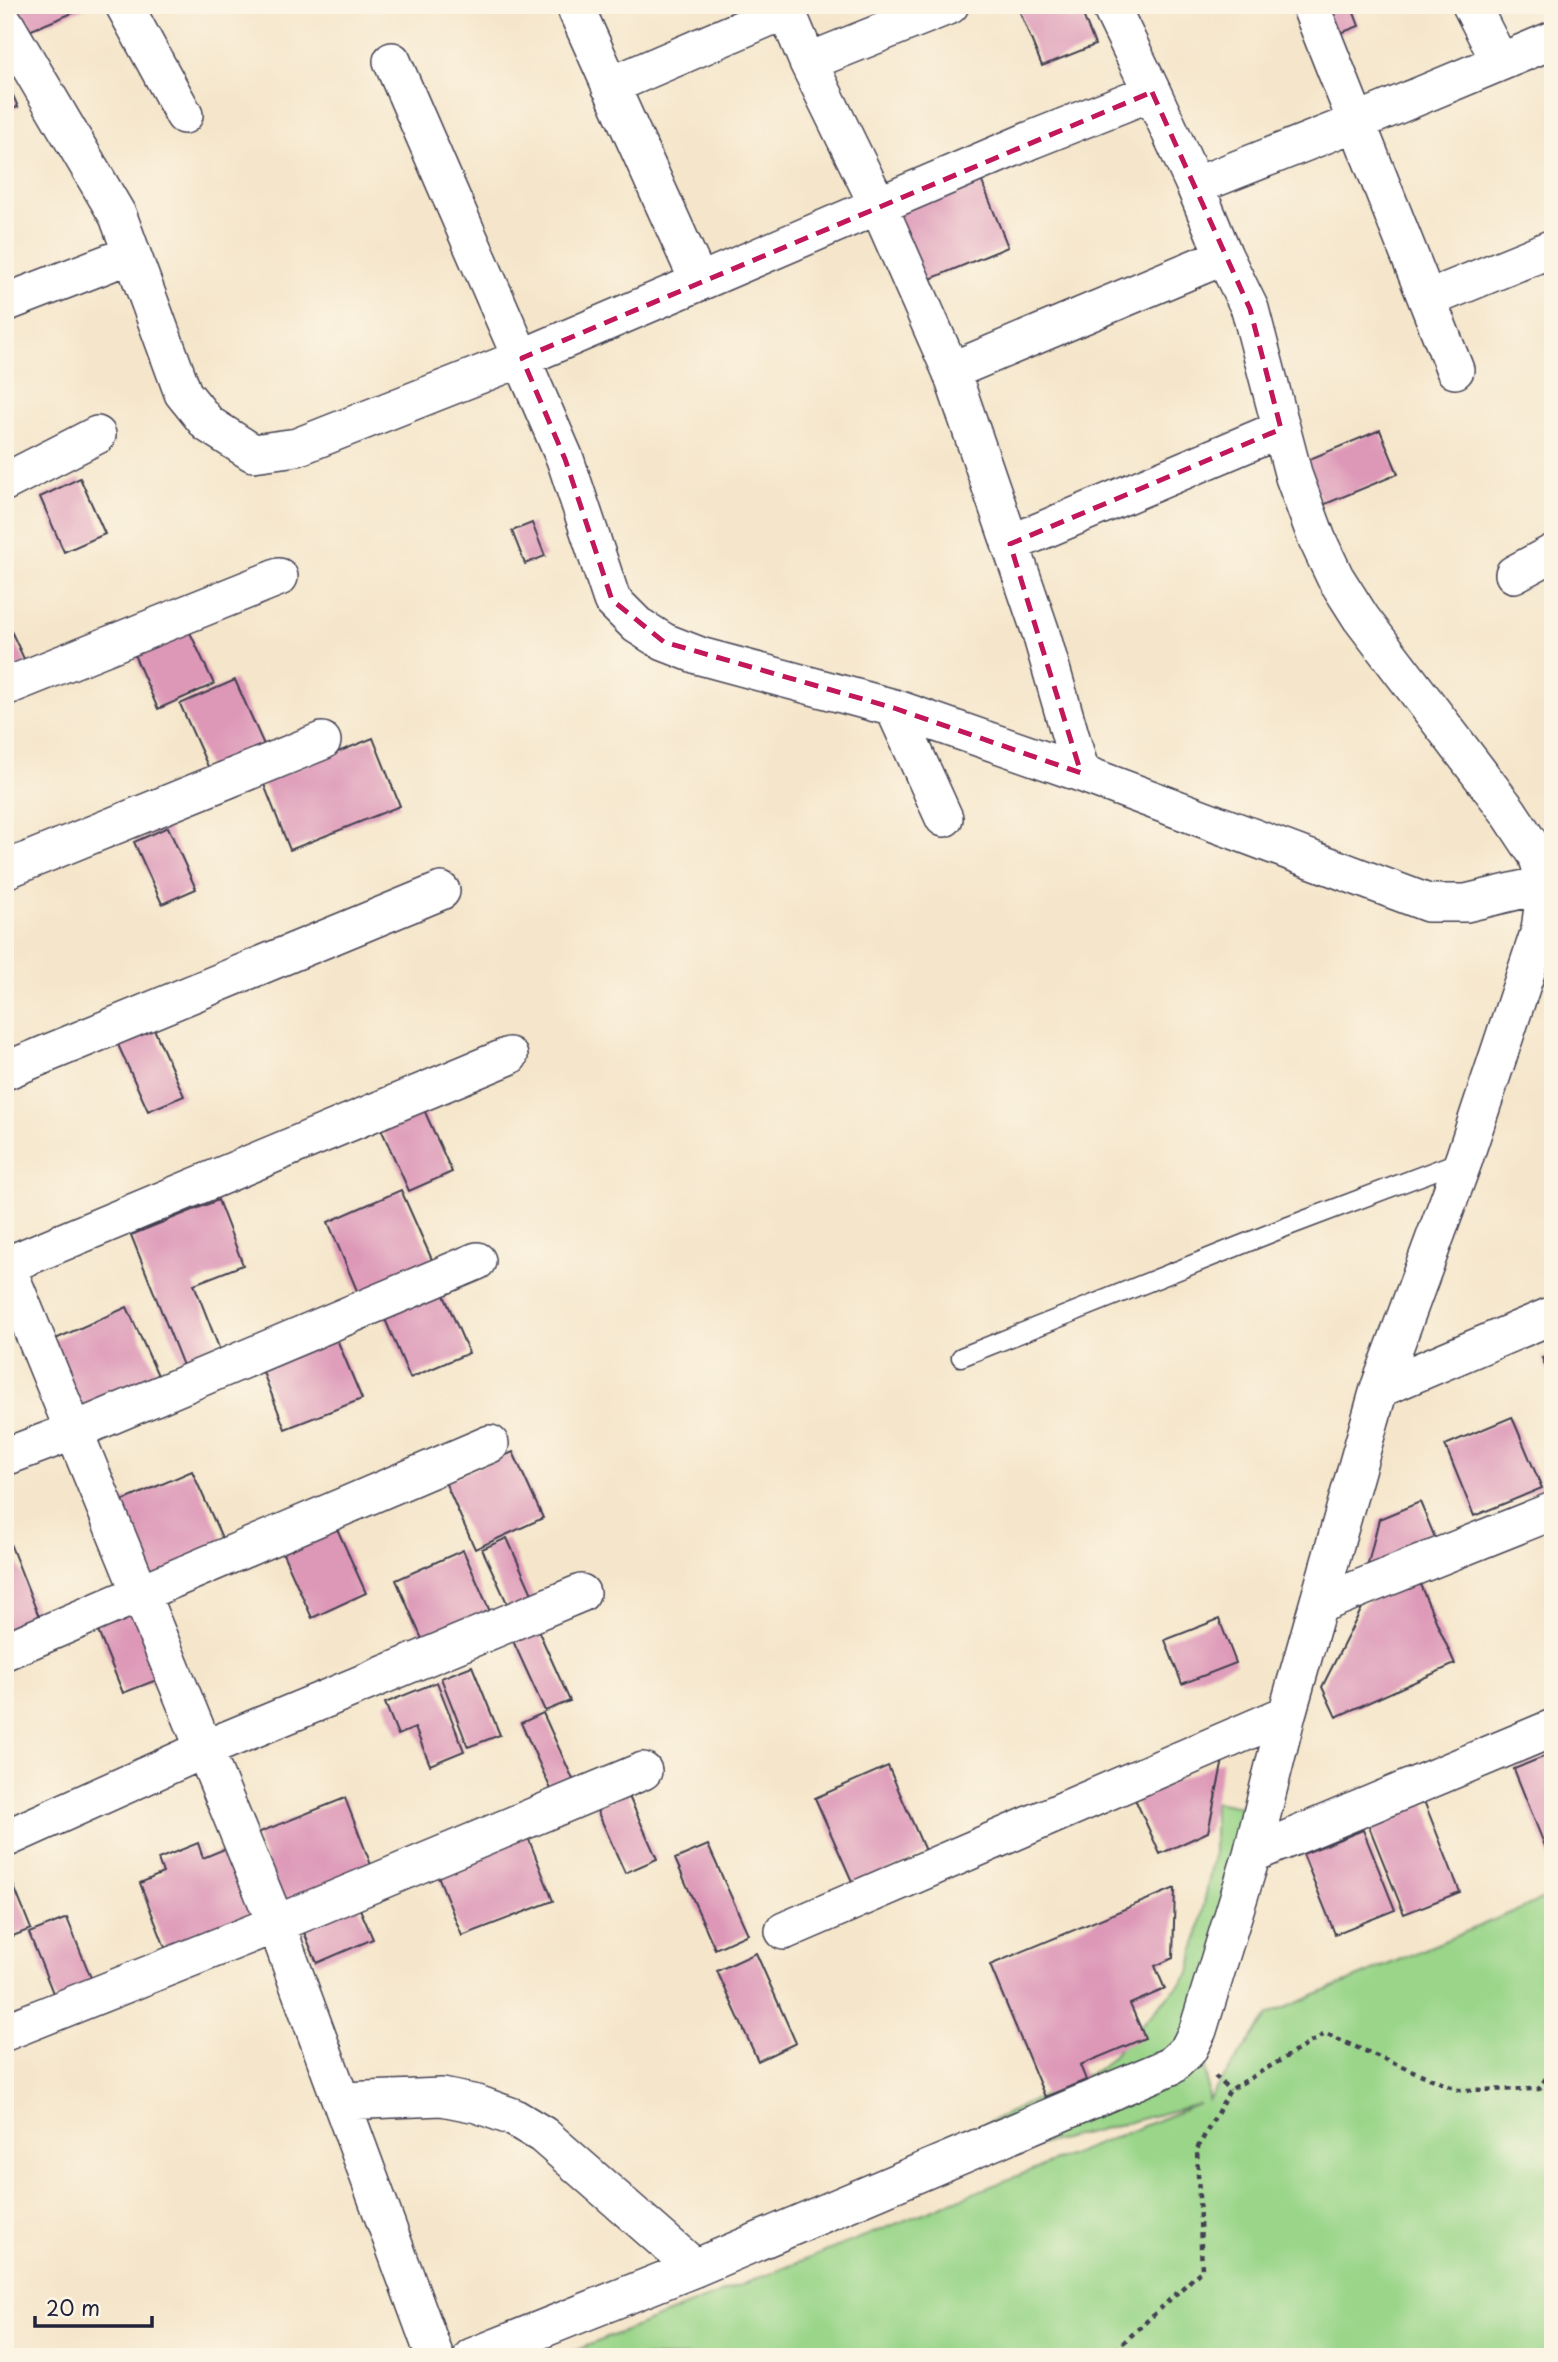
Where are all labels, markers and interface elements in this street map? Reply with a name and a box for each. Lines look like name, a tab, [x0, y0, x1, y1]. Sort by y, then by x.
scale bar	[35, 2285, 152, 2329]
text: 20 m	[46, 2291, 100, 2323]

